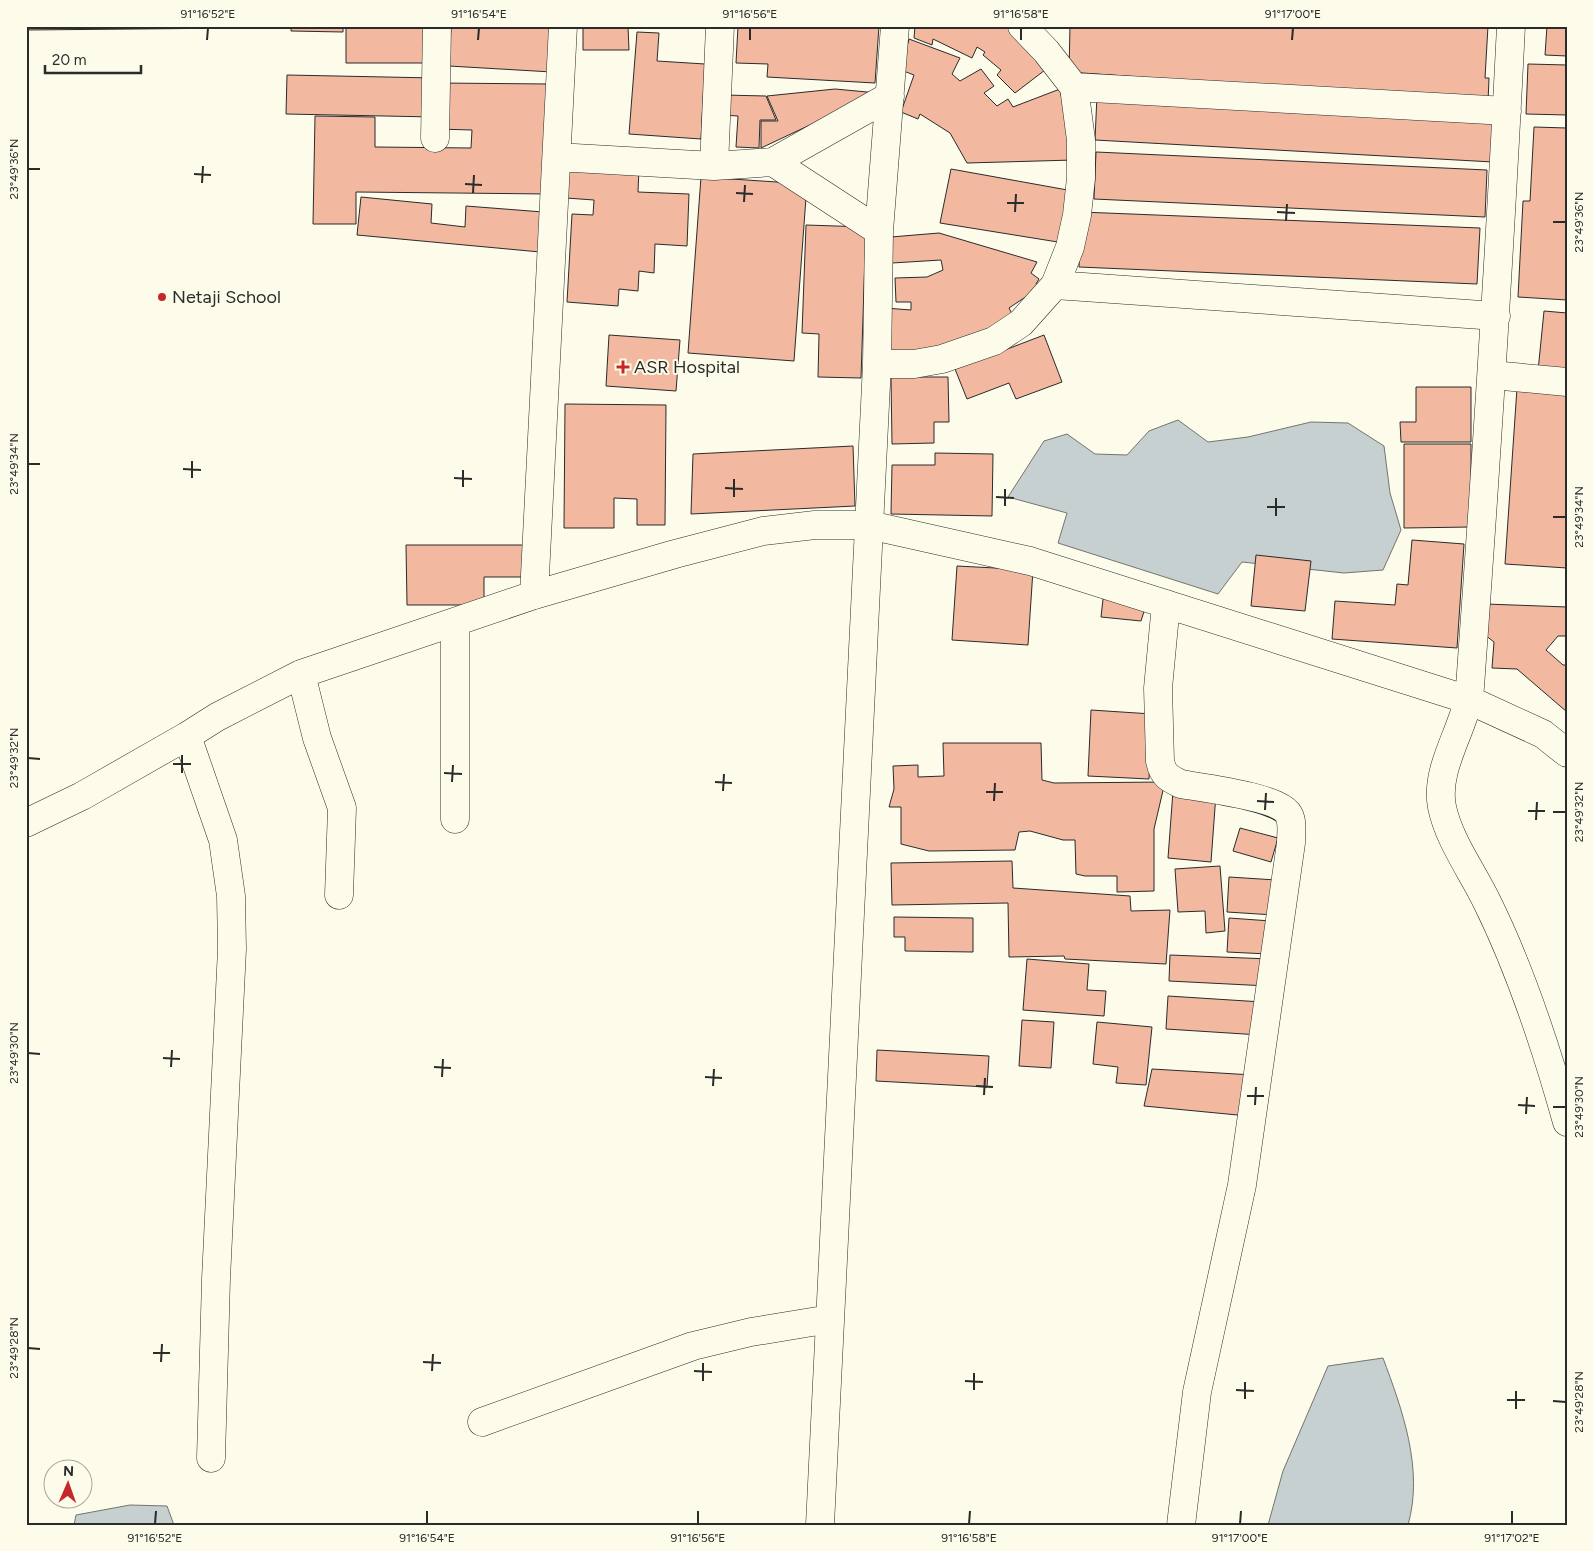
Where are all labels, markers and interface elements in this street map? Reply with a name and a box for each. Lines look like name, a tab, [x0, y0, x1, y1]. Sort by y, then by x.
text: 91°16'52"E	[181, 7, 235, 21]
text: 91°16'54"E	[451, 7, 507, 21]
text: 91°16'56"E	[723, 7, 777, 21]
text: 91°16'58"E	[993, 7, 1049, 21]
text: 91°17'00"E	[1265, 7, 1321, 21]
scale bar	[45, 42, 141, 74]
text: 20 m	[52, 51, 86, 69]
text: 23°49'36"N	[7, 139, 21, 199]
text: 23°49'36"N	[1572, 192, 1586, 252]
place label: Netaji School	[172, 286, 281, 308]
marker: Netaji School	[156, 291, 168, 303]
place label: ASR Hospital	[634, 356, 740, 378]
marker: ASR Hospital	[616, 360, 630, 374]
text: 23°49'34"N	[7, 433, 21, 495]
text: 23°49'34"N	[1572, 486, 1586, 548]
text: 23°49'32"N	[7, 728, 21, 788]
text: 23°49'32"N	[1572, 782, 1586, 842]
text: 23°49'30"N	[7, 1022, 21, 1084]
text: 23°49'30"N	[1572, 1076, 1586, 1138]
text: 23°49'28"N	[7, 1317, 21, 1379]
text: 23°49'28"N	[1572, 1371, 1586, 1433]
north arrow	[42, 1458, 92, 1508]
text: N	[63, 1463, 74, 1480]
text: 91°16'52"E	[128, 1531, 182, 1545]
text: 91°16'54"E	[399, 1531, 455, 1545]
text: 91°16'56"E	[671, 1531, 725, 1545]
text: 91°16'58"E	[941, 1531, 997, 1545]
text: 91°17'00"E	[1212, 1531, 1268, 1545]
text: 91°17'02"E	[1484, 1531, 1540, 1545]

